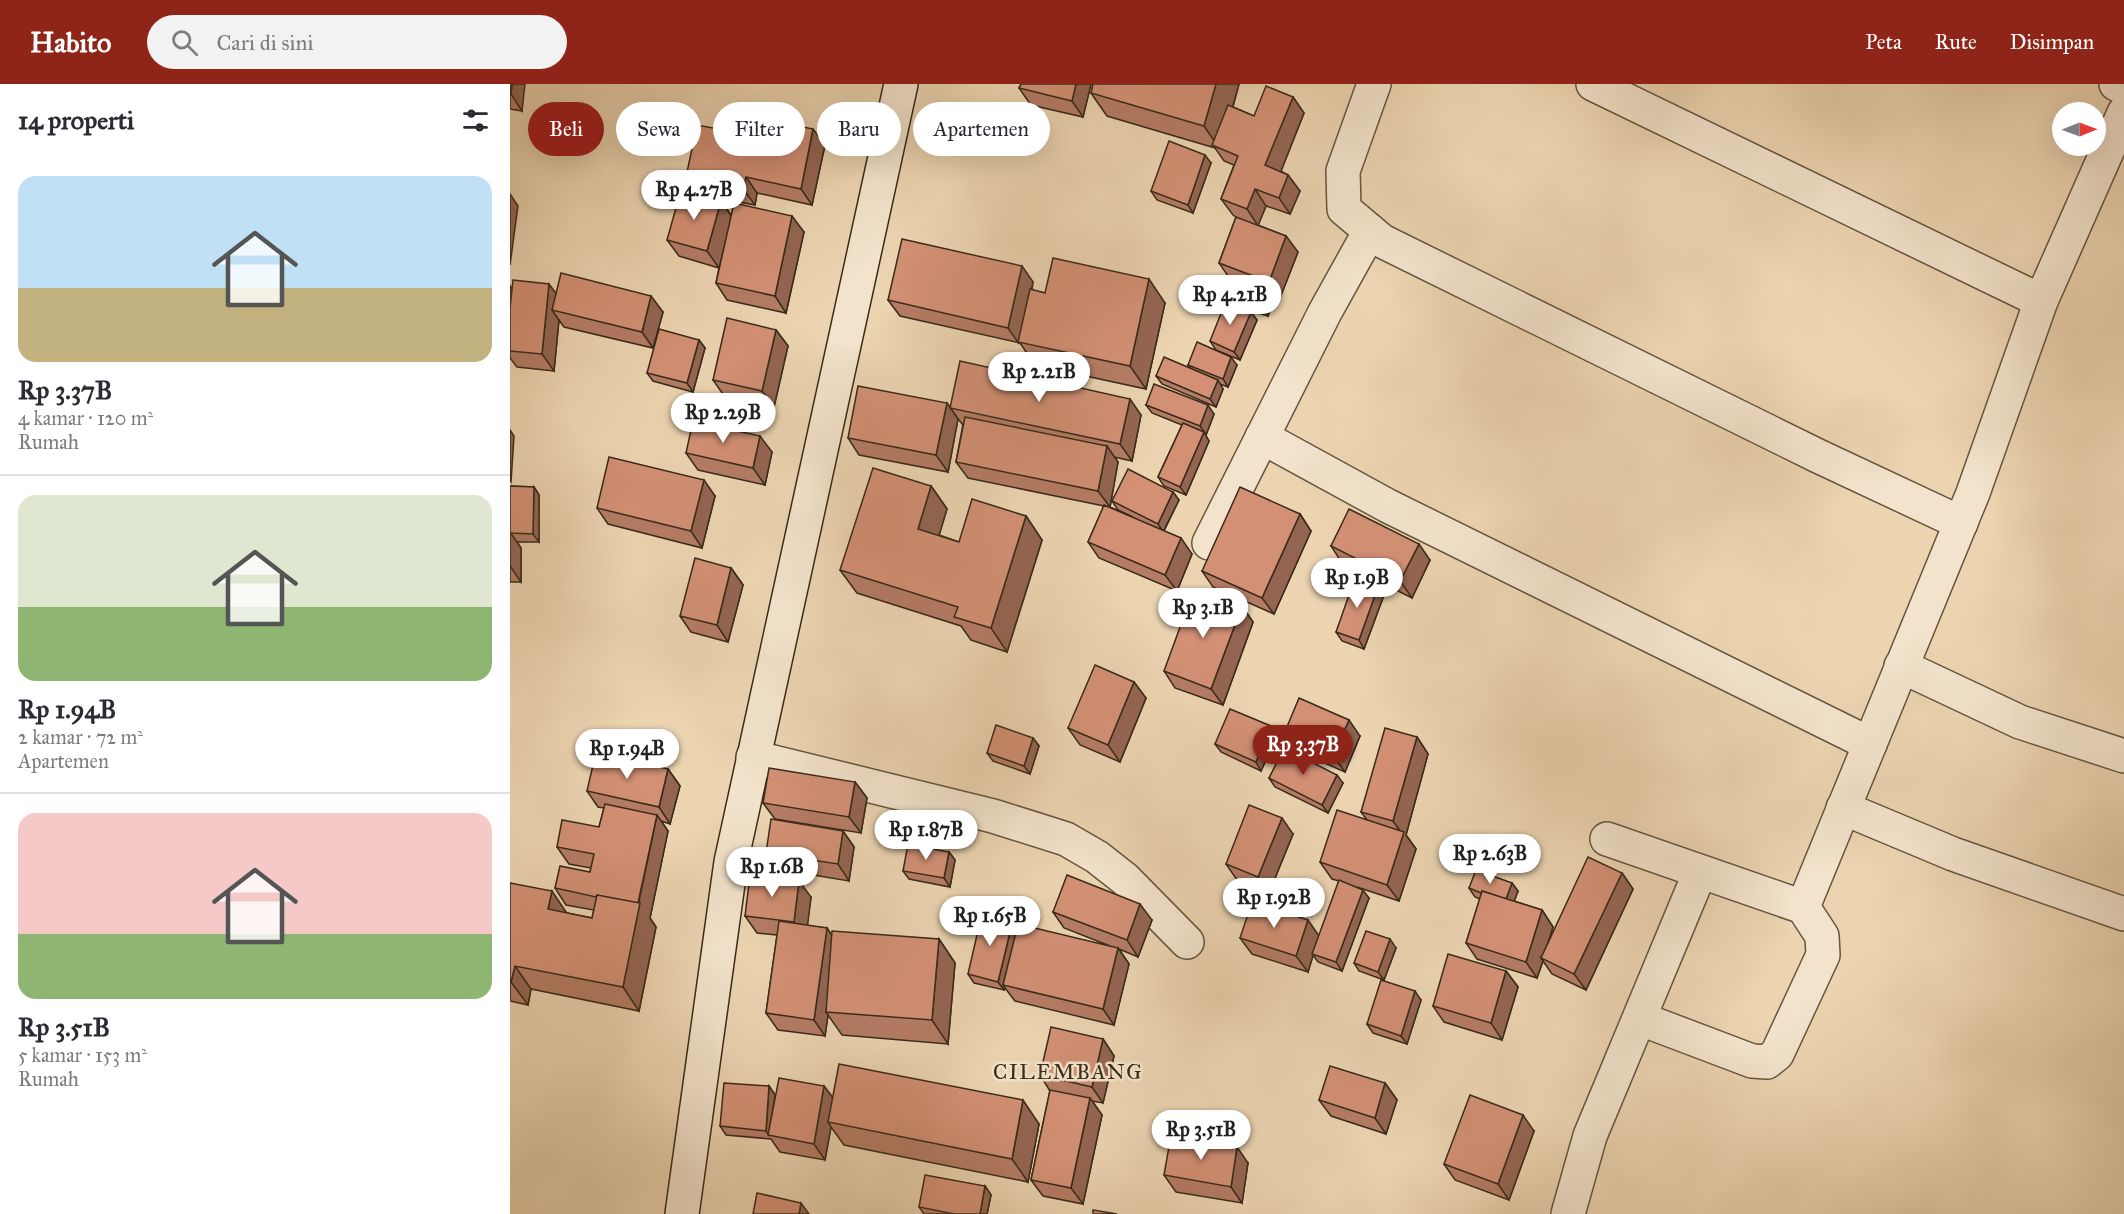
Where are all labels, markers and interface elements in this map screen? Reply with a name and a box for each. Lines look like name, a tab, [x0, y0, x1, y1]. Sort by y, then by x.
search box	[147, 15, 567, 69]
text: Habito	[30, 25, 111, 60]
icon: search	[168, 26, 201, 59]
text: Cari di sini	[216, 29, 314, 56]
text: Peta	[1865, 29, 1902, 55]
text: Rute	[1935, 29, 1977, 55]
text: Disimpan	[2010, 29, 2094, 55]
chip: Beli	[528, 102, 604, 156]
chip: Sewa	[616, 102, 701, 156]
chip: Filter	[713, 102, 805, 156]
chip: Baru	[817, 102, 901, 156]
chip: Apartemen	[913, 102, 1050, 156]
north arrow	[2052, 102, 2106, 156]
map controls	[2052, 102, 2106, 156]
text: 14 properti	[18, 104, 134, 136]
icon: filters	[459, 104, 492, 137]
pin: Rp 4.27B	[632, 170, 756, 221]
text: Rp 4.27B	[655, 177, 733, 201]
icon: home	[201, 215, 309, 323]
pin: Rp 4.21B	[1168, 275, 1292, 326]
text: Rp 4.21B	[1192, 282, 1268, 306]
pin: Rp 2.21B	[977, 352, 1101, 403]
text: Rp 2.21B	[1002, 359, 1076, 383]
text: Rp 3.37B	[18, 374, 112, 406]
pin: Rp 2.29B	[661, 393, 785, 444]
text: Rp 2.29B	[685, 400, 761, 424]
text: 4 kamar · 120 m²	[18, 406, 153, 430]
text: Rumah	[18, 430, 79, 454]
icon: home	[201, 534, 309, 642]
pin: Rp 1.9B	[1302, 558, 1412, 609]
text: Rp 1.9B	[1325, 565, 1389, 589]
pin: Rp 3.1B	[1148, 588, 1258, 639]
text: Rp 3.1B	[1172, 595, 1234, 619]
text: Rp 1.94B	[18, 693, 116, 725]
text: 2 kamar · 72 m²	[18, 725, 143, 749]
pin: Rp 3.37B	[1241, 725, 1365, 776]
pin: Rp 1.94B	[565, 729, 689, 780]
text: Rp 3.37B	[1267, 732, 1339, 756]
text: Rp 1.94B	[589, 736, 665, 760]
text: Apartemen	[18, 749, 109, 773]
pin: Rp 1.87B	[864, 810, 988, 861]
text: Rp 1.87B	[889, 817, 963, 841]
pin: Rp 2.63B	[1428, 834, 1552, 885]
text: Rp 2.63B	[1453, 841, 1527, 865]
pin: Rp 1.6B	[717, 847, 827, 898]
icon: home	[201, 852, 309, 960]
text: Rp 1.6B	[740, 854, 804, 878]
pin: Rp 1.92B	[1212, 878, 1336, 929]
text: Rp 1.92B	[1237, 885, 1311, 909]
pin: Rp 1.65B	[928, 896, 1052, 947]
text: Rp 1.65B	[953, 903, 1027, 927]
text: Rp 3.51B	[18, 1011, 110, 1043]
text: 5 kamar · 153 m²	[18, 1043, 147, 1067]
district label: CILEMBANG	[993, 1059, 1143, 1085]
text: Rumah	[18, 1067, 79, 1091]
pin: Rp 3.51B	[1139, 1110, 1263, 1161]
text: Rp 3.51B	[1166, 1117, 1236, 1141]

